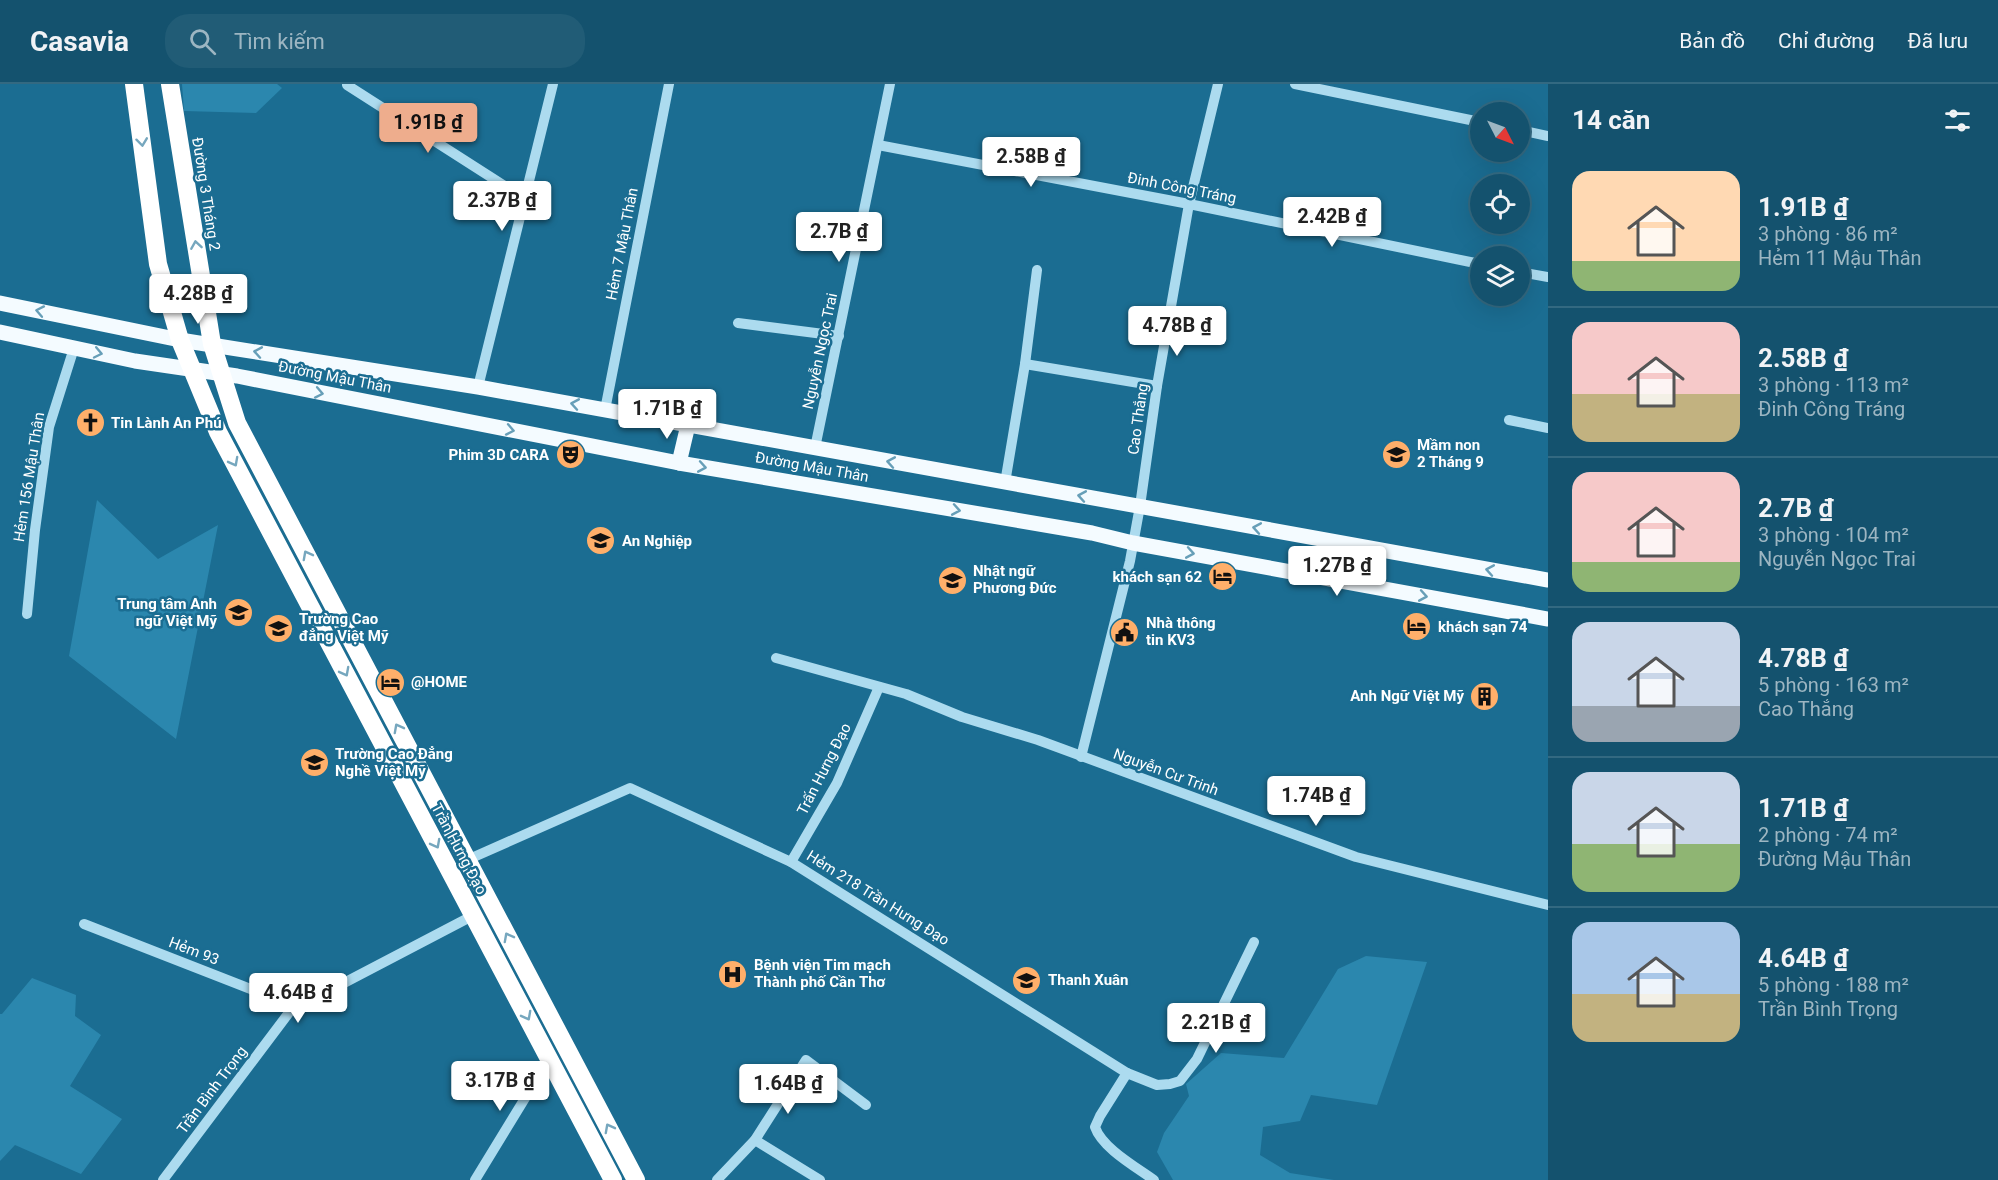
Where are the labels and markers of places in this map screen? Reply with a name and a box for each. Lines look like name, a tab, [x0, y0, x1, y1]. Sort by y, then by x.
pin: 1.91B ₫	[373, 103, 483, 154]
pin: 2.58B ₫	[976, 137, 1086, 188]
pin: 2.37B ₫	[447, 181, 557, 232]
pin: 2.42B ₫	[1277, 197, 1387, 248]
pin: 2.7B ₫	[790, 212, 888, 263]
pin: 4.28B ₫	[143, 274, 253, 325]
pin: 4.78B ₫	[1122, 306, 1232, 357]
pin: 1.71B ₫	[612, 389, 722, 440]
church icon: Tin Lành An Phú	[74, 407, 106, 439]
place label: Tin Lành An Phú	[111, 414, 222, 432]
place label: Mầm non 2 Tháng 9	[1417, 436, 1484, 471]
school or university icon: Mầm non 2 Tháng 9	[1380, 438, 1412, 470]
theatre icon: Phim 3D CARA	[554, 439, 586, 471]
place label: Phim 3D CARA	[449, 446, 550, 464]
school or university icon: An Nghiệp	[585, 525, 617, 557]
place label: An Nghiệp	[622, 532, 692, 550]
pin: 1.27B ₫	[1282, 546, 1392, 597]
hotel icon: khách sạn 62	[1207, 561, 1239, 593]
place label: Nhật ngữ Phương Đức	[973, 562, 1057, 597]
school or university icon: Nhật ngữ Phương Đức	[936, 564, 968, 596]
place label: khách sạn 62	[1113, 568, 1202, 586]
place label: Trung tâm Anh ngữ Việt Mỹ	[117, 595, 217, 630]
school or university icon: Trung tâm Anh ngữ Việt Mỹ	[222, 597, 254, 629]
place label: Trường Cao đẳng Việt Mỹ	[299, 610, 389, 645]
hotel icon: khách sạn 74	[1401, 611, 1433, 643]
school or university icon: Trường Cao đẳng Việt Mỹ	[262, 612, 294, 644]
place label: Nhà thông tin KV3	[1146, 614, 1216, 649]
public building icon: Nhà thông tin KV3	[1109, 616, 1141, 648]
place label: khách sạn 74	[1438, 618, 1528, 636]
hotel icon: @HOME	[374, 666, 406, 698]
place label: @HOME	[411, 673, 468, 691]
building icon: Anh Ngữ Việt Mỹ	[1469, 680, 1501, 712]
place label: Anh Ngữ Việt Mỹ	[1350, 687, 1464, 705]
place label: Trường Cao Đẳng Nghề Việt Mỹ	[335, 745, 453, 780]
school or university icon: Trường Cao Đẳng Nghề Việt Mỹ	[298, 747, 330, 779]
pin: 1.74B ₫	[1261, 776, 1371, 827]
place label: Bệnh viện Tim mạch Thành phố Cần Thơ	[754, 956, 891, 991]
hospital icon: Bệnh viện Tim mạch Thành phố Cần Thơ	[717, 958, 749, 990]
school or university icon: Thanh Xuân	[1011, 964, 1043, 996]
place label: Thanh Xuân	[1048, 971, 1128, 989]
pin: 4.64B ₫	[243, 973, 353, 1024]
pin: 2.21B ₫	[1161, 1003, 1271, 1054]
pin: 3.17B ₫	[445, 1061, 555, 1112]
pin: 1.64B ₫	[733, 1064, 843, 1115]

